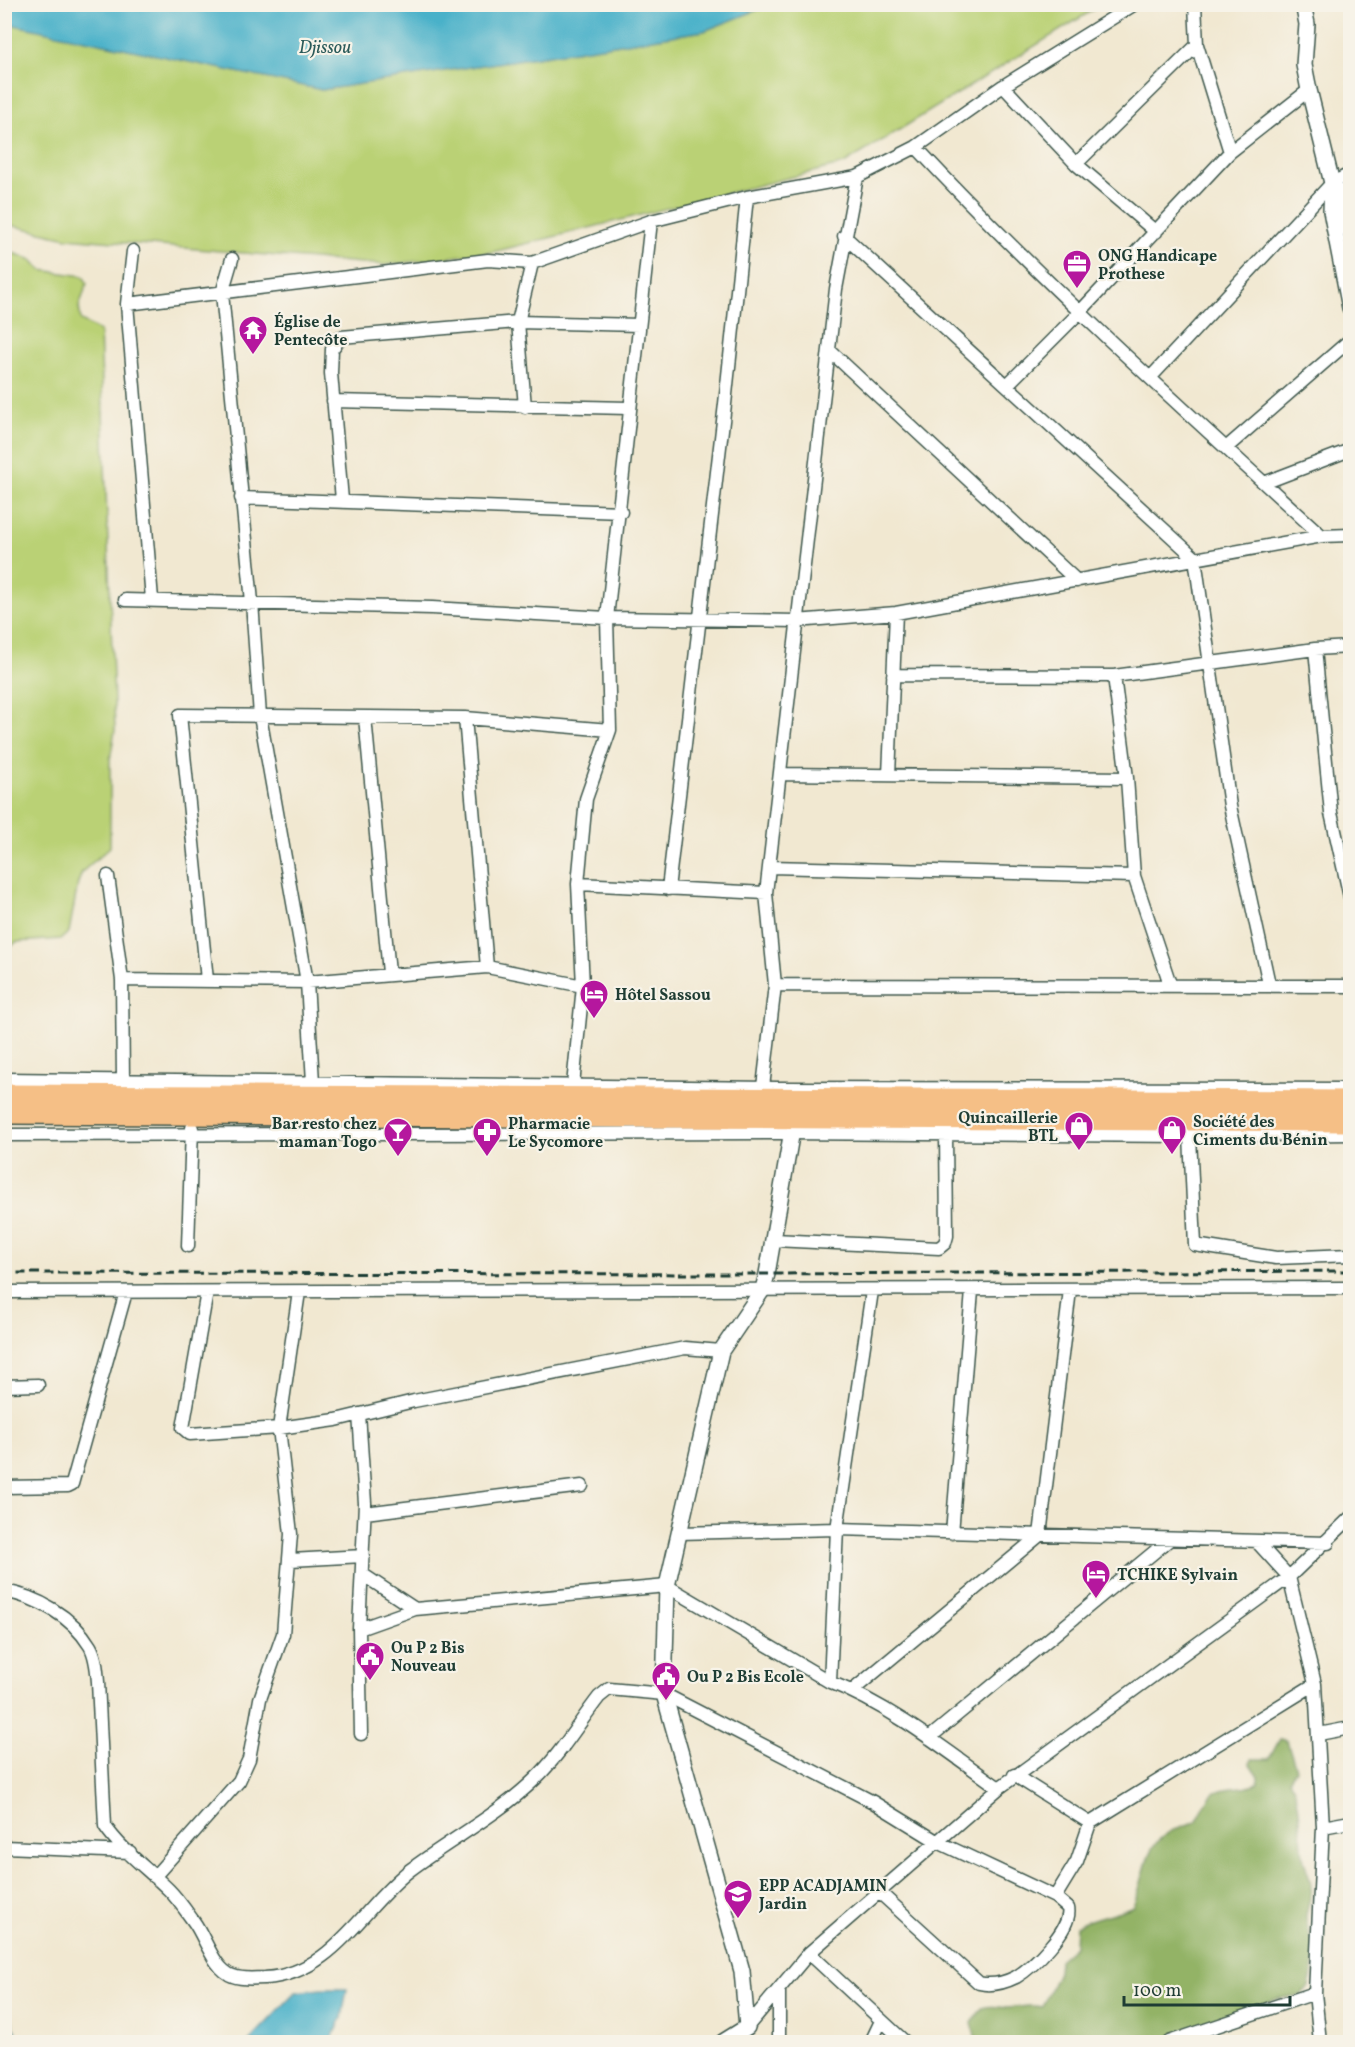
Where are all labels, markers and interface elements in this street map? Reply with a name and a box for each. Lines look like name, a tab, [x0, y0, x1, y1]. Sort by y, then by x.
water label: Djissou	[299, 36, 351, 61]
place label: ONG Handicape Prothese	[1098, 246, 1217, 286]
office icon: ONG Handicape Prothese	[1061, 248, 1093, 290]
place label: Église de Pentecôte	[274, 312, 347, 352]
temple icon: Église de Pentecôte	[237, 314, 269, 356]
hotel icon: Hôtel Sassou	[578, 978, 610, 1020]
place label: Hôtel Sassou	[615, 985, 711, 1007]
place label: Quincaillerie BTL	[958, 1108, 1058, 1148]
shop icon: Quincaillerie BTL	[1063, 1110, 1095, 1152]
place label: Société des Ciments du Bénin	[1193, 1112, 1328, 1152]
place label: Bar resto chez maman Togo	[272, 1114, 377, 1154]
place label: Pharmacie Le Sycomore	[508, 1114, 603, 1154]
shop icon: Société des Ciments du Bénin	[1156, 1114, 1188, 1156]
bar icon: Bar resto chez maman Togo	[382, 1116, 414, 1158]
pharmacy icon: Pharmacie Le Sycomore	[471, 1116, 503, 1158]
hotel icon: TCHIKE Sylvain	[1080, 1558, 1112, 1600]
place label: TCHIKE Sylvain	[1117, 1565, 1238, 1587]
place label: Ou P 2 Bis Nouveau	[391, 1638, 465, 1678]
public building icon: Ou P 2 Bis Nouveau	[354, 1640, 386, 1682]
public building icon: Ou P 2 Bis Ecole	[650, 1660, 682, 1702]
place label: Ou P 2 Bis Ecole	[687, 1667, 804, 1689]
place label: EPP ACADJAMIN Jardin	[758, 1876, 887, 1916]
school or university icon: EPP ACADJAMIN Jardin	[722, 1878, 754, 1920]
scale bar	[1124, 1969, 1290, 2007]
text: 100 m	[1133, 1979, 1182, 2004]

